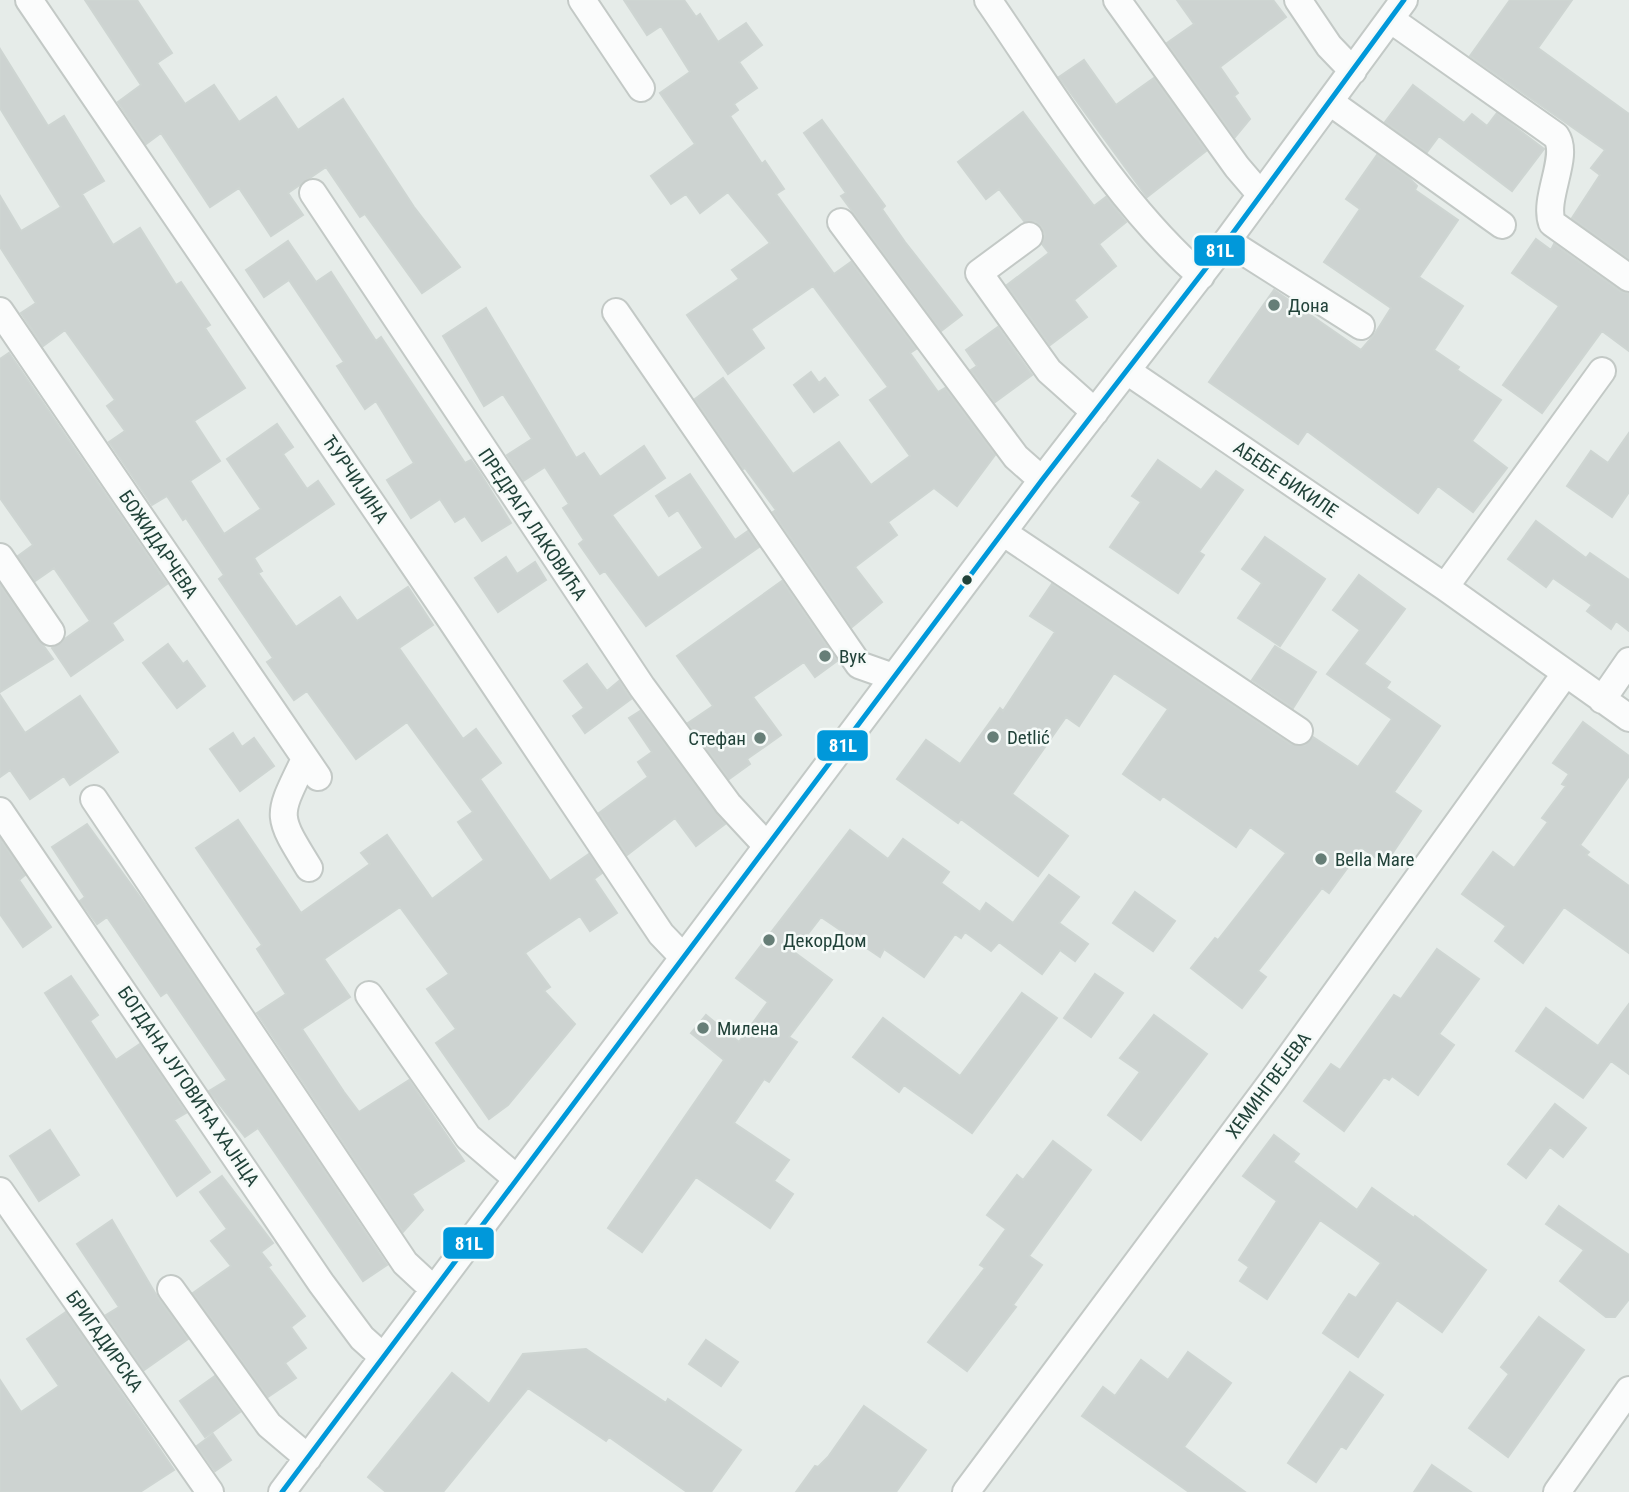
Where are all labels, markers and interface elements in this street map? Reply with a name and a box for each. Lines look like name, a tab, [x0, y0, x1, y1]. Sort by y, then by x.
line badge: 81L	[1193, 234, 1246, 267]
text: 81L	[1206, 239, 1234, 262]
place label: Дона	[1288, 294, 1329, 317]
marker: Дона	[1266, 297, 1282, 313]
street label: ЋУРЧИЈИНА	[318, 431, 393, 528]
street label: АБЕБЕ БИКИЛЕ	[1229, 436, 1342, 523]
street label: ПРЕДРАГА ЛАКОВИЋА	[473, 444, 592, 605]
street label: БОЖИДАРЧЕВА	[114, 486, 203, 603]
unlabelled marker	[960, 573, 974, 587]
place label: Вук	[839, 645, 866, 668]
marker: Вук	[817, 648, 833, 664]
place label: Detlić	[1007, 726, 1050, 749]
place label: Стефан	[688, 727, 746, 750]
line badge: 81L	[816, 729, 869, 762]
marker: Detlić	[985, 729, 1001, 745]
marker: Стефан	[752, 730, 768, 746]
text: 81L	[829, 734, 857, 757]
place label: Bella Mare	[1335, 848, 1415, 871]
marker: Bella Mare	[1313, 851, 1329, 867]
place label: ДекорДом	[783, 929, 867, 952]
marker: ДекорДом	[761, 932, 777, 948]
street label: БОГДАНА ЈУГОВИЋА ХАЈНЦА	[113, 982, 264, 1191]
place label: Милена	[717, 1017, 778, 1040]
marker: Милена	[695, 1020, 711, 1036]
street label: ХЕМИНГВЕЈЕВА	[1221, 1028, 1316, 1143]
line badge: 81L	[442, 1226, 495, 1260]
text: 81L	[455, 1232, 483, 1255]
street label: БРИГАДИРСКА	[61, 1286, 148, 1396]

